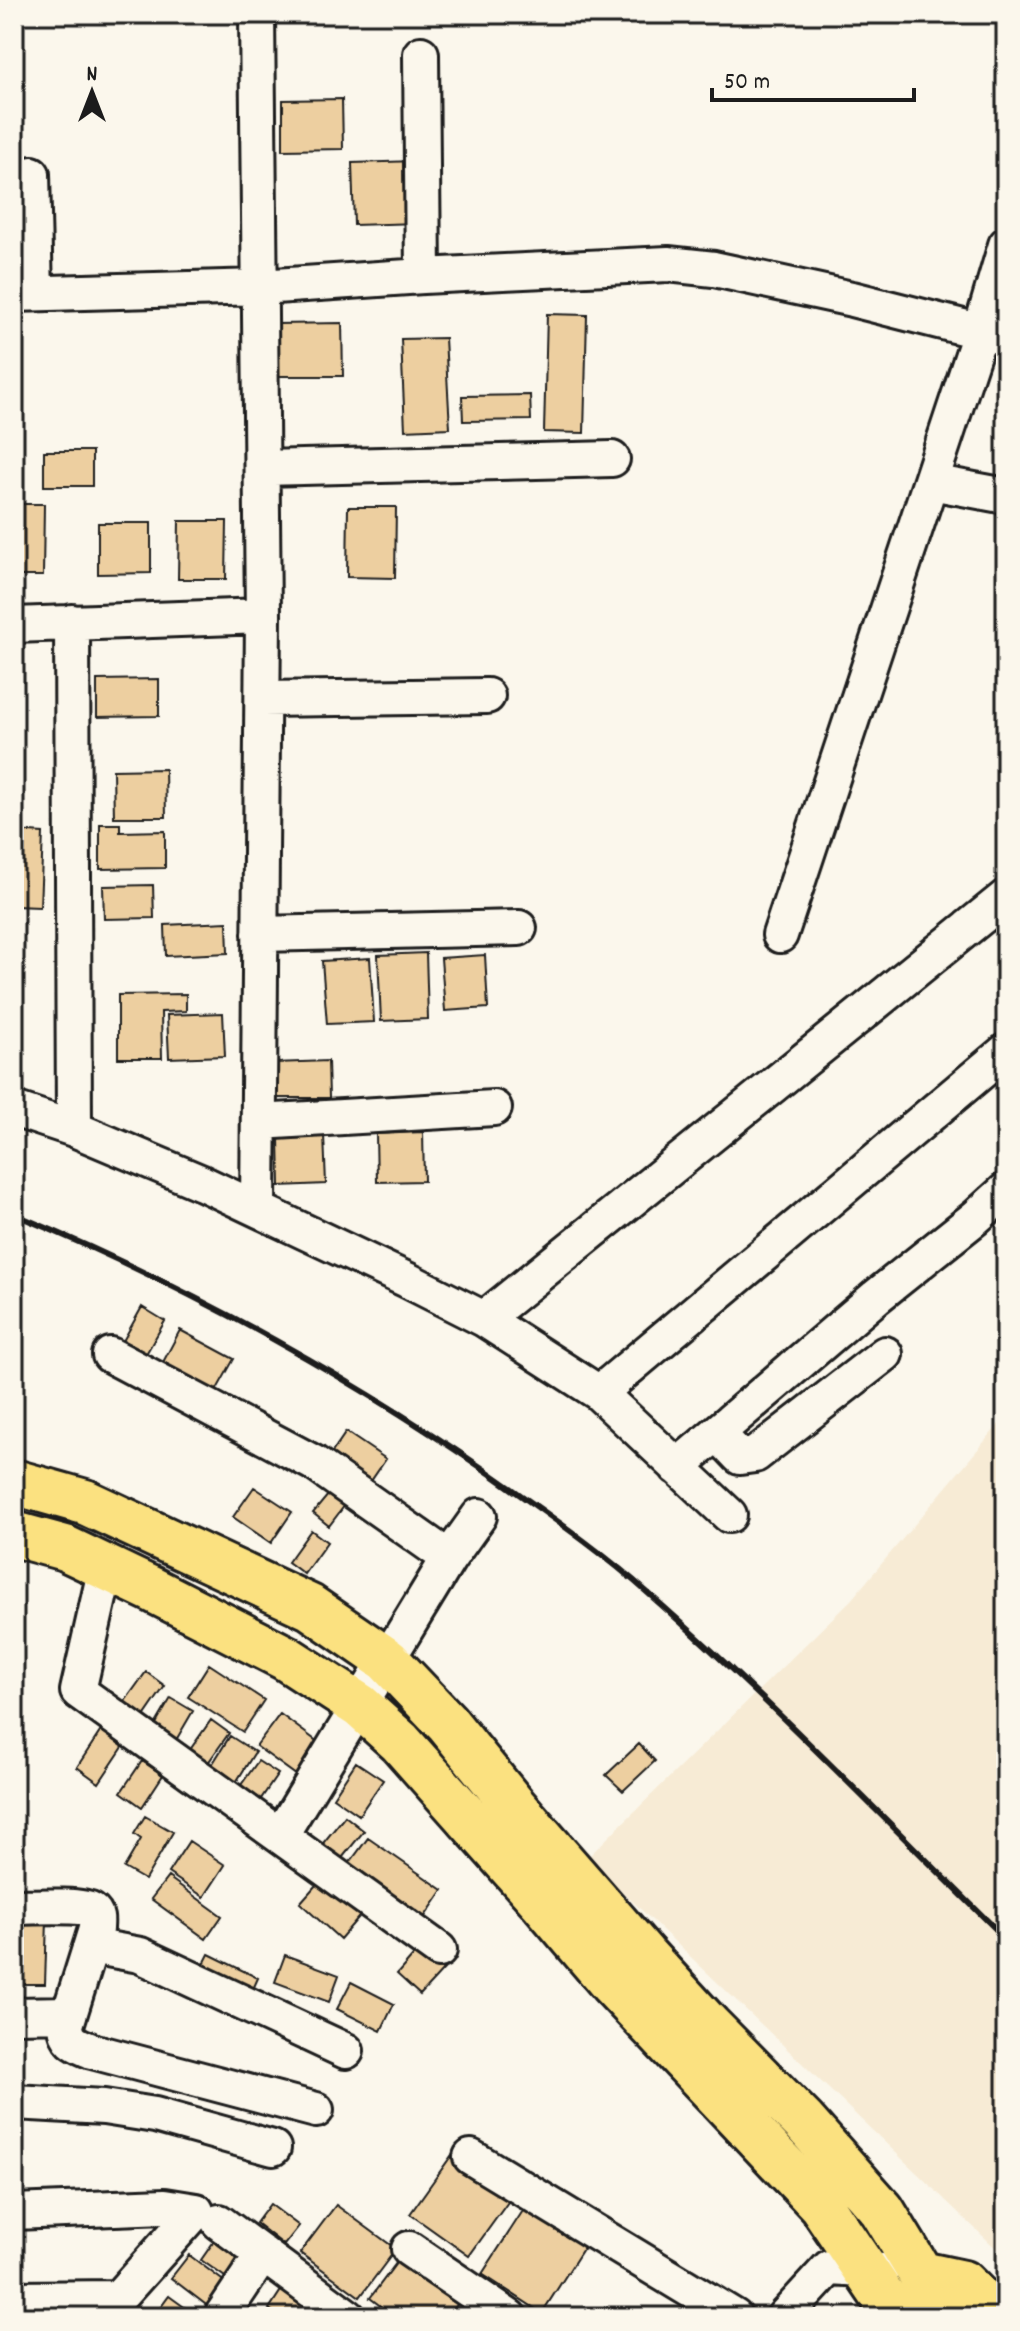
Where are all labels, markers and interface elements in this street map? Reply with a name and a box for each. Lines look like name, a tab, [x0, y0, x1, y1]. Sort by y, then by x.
north arrow	[52, 52, 132, 132]
scale bar	[712, 52, 914, 102]
text: N	[87, 60, 98, 91]
text: 50 m	[724, 66, 770, 100]

